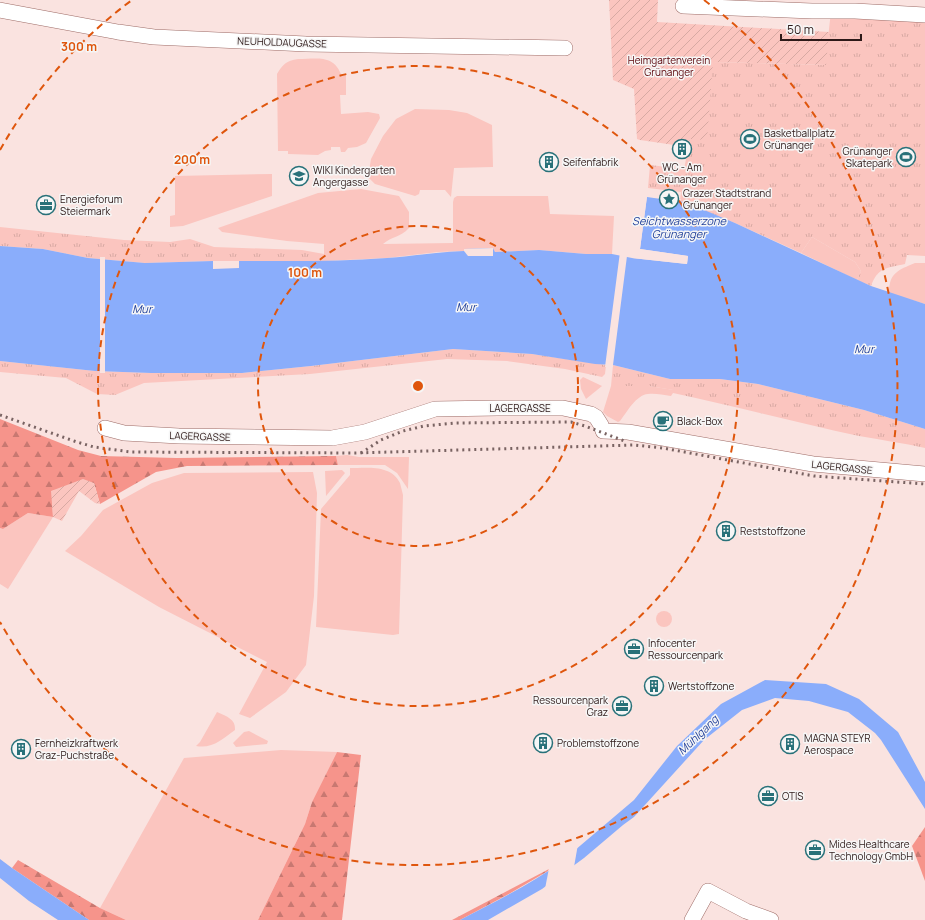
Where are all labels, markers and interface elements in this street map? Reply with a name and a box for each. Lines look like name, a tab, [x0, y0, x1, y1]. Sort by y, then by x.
scale bar	[781, 16, 861, 42]
text: 50 m	[787, 21, 814, 38]
street label: NEUHOLDAUGASSE	[237, 33, 327, 51]
text: 300 m	[61, 38, 97, 55]
park label: Heimgartenverein Grünanger	[628, 53, 710, 79]
place label: Basketballplatz Grünanger	[764, 126, 835, 152]
sports icon: Basketballplatz Grünanger	[739, 128, 761, 150]
building icon: WC - Am Grünanger	[671, 138, 693, 160]
place label: Grünanger Skatepark	[843, 144, 893, 170]
sports icon: Grünanger Skatepark	[895, 146, 917, 168]
text: 200 m	[174, 151, 210, 168]
building icon: Seifenfabrik	[538, 151, 560, 173]
place label: Seifenfabrik	[563, 155, 619, 169]
place label: WC - Am Grünanger	[657, 160, 707, 186]
place label: WIKI Kindergarten Angergasse	[313, 163, 395, 189]
school or university icon: WIKI Kindergarten Angergasse	[288, 165, 310, 187]
place label: Grazer Stadtstrand Grünanger	[683, 186, 771, 212]
place icon: Grazer Stadtstrand Grünanger	[658, 188, 680, 210]
place label: Energieforum Steiermark	[60, 192, 122, 218]
office icon: Energieforum Steiermark	[35, 194, 57, 216]
water label: Seichtwasserzone Grünanger	[632, 213, 726, 241]
text: 100 m	[288, 264, 322, 281]
water label: Mur	[456, 299, 478, 314]
water label: Mur	[132, 301, 154, 316]
water label: Mur	[854, 341, 876, 356]
centre of rings	[411, 379, 425, 393]
street label: LAGERGASSE	[489, 401, 551, 415]
cafe icon: Black-Box	[652, 410, 674, 432]
place label: Black-Box	[677, 414, 723, 428]
street label: LAGERGASSE	[169, 428, 231, 444]
street label: LAGERGASSE	[811, 457, 874, 477]
building icon: Reststoffzone	[715, 520, 737, 542]
place label: Reststoffzone	[740, 524, 806, 538]
place label: Infocenter Ressourcenpark	[648, 636, 724, 662]
office icon: Infocenter Ressourcenpark	[623, 638, 645, 660]
building icon: Wertstoffzone	[643, 675, 665, 697]
place label: Wertstoffzone	[668, 679, 735, 693]
place label: Ressourcenpark Graz	[533, 693, 609, 719]
office icon: Ressourcenpark Graz	[611, 695, 633, 717]
water label: Mühlgang	[674, 711, 722, 758]
place label: MAGNA STEYR Aerospace	[804, 731, 870, 757]
building icon: Problemstoffzone	[532, 732, 554, 754]
building icon: MAGNA STEYR Aerospace	[779, 733, 801, 755]
place label: Fernheizkraftwerk Graz-Puchstraße	[35, 736, 119, 762]
place label: Problemstoffzone	[557, 736, 639, 750]
building icon: Fernheizkraftwerk Graz-Puchstraße	[10, 738, 32, 760]
office icon: OTIS	[757, 785, 779, 807]
place label: OTIS	[782, 789, 804, 803]
place label: Mides Healthcare Technology GmbH	[829, 837, 913, 863]
office icon: Mides Healthcare Technology GmbH	[804, 839, 826, 861]

